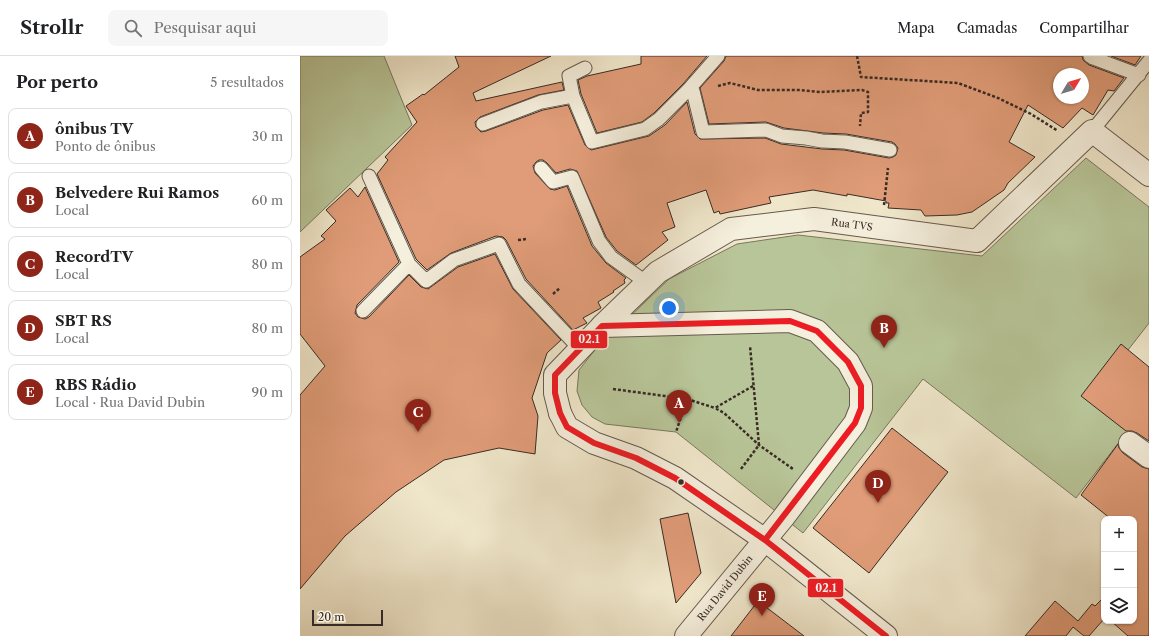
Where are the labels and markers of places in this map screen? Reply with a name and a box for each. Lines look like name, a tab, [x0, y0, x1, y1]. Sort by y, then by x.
pin: B	[871, 315, 897, 348]
pin: A	[666, 390, 692, 423]
pin: C	[405, 399, 431, 432]
pin: D	[865, 470, 891, 503]
unlabelled marker	[676, 477, 686, 487]
pin: E	[749, 583, 775, 616]

